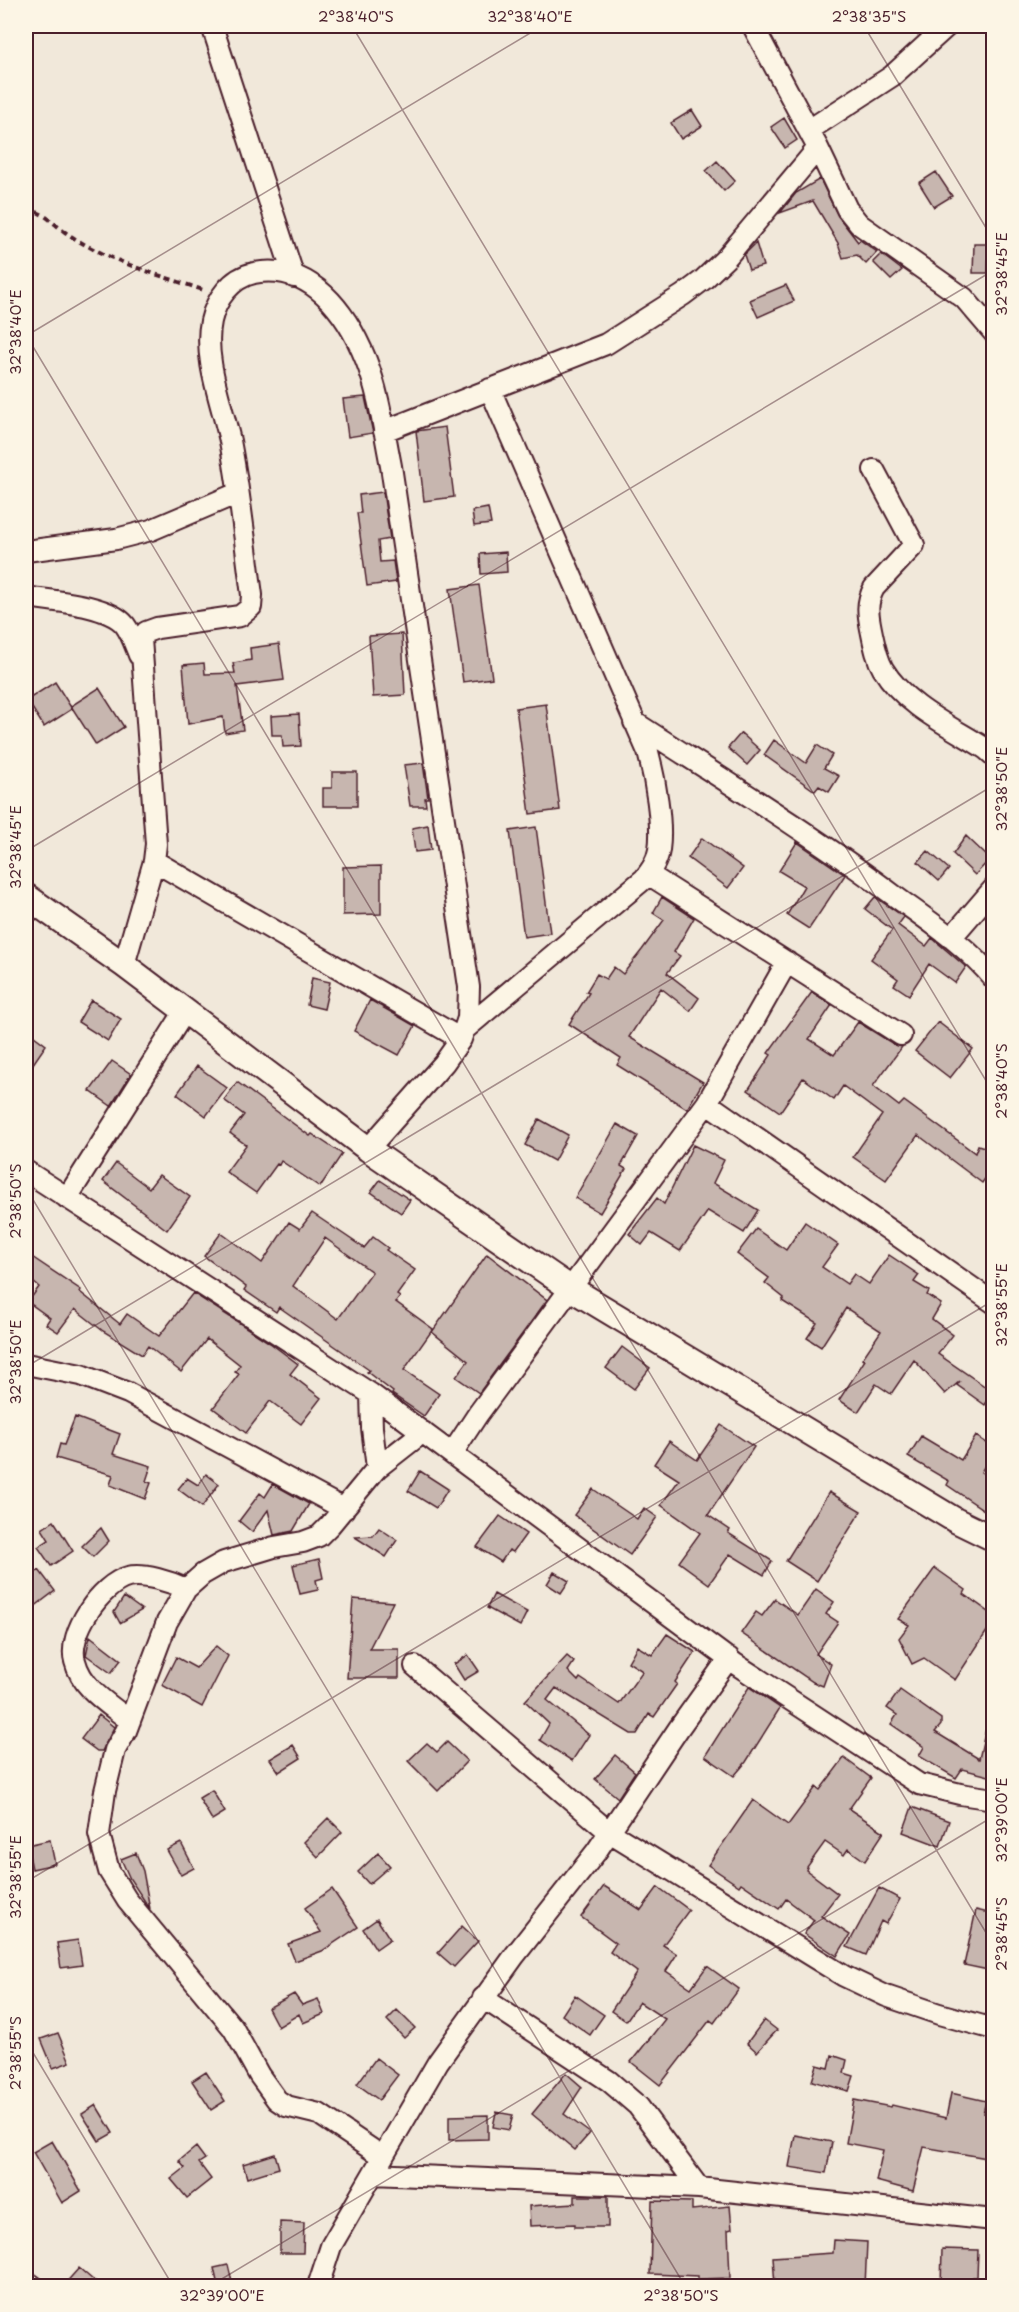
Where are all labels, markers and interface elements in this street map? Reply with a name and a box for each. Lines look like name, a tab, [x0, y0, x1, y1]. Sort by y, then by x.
text: 2°38'40"S	[318, 4, 394, 27]
text: 32°38'40"E	[487, 4, 573, 27]
text: 2°38'35"S	[832, 4, 906, 27]
text: 32°38'45"E	[989, 232, 1012, 316]
text: 32°38'40"E	[3, 289, 26, 375]
text: 32°38'50"E	[989, 746, 1012, 832]
text: 32°38'45"E	[3, 805, 26, 889]
text: 2°38'40"S	[989, 1043, 1012, 1119]
text: 2°38'50"S	[3, 1163, 26, 1239]
text: 32°38'55"E	[989, 1263, 1012, 1347]
text: 32°38'50"E	[3, 1319, 26, 1405]
text: 32°39'00"E	[989, 1777, 1012, 1863]
text: 32°38'55"E	[3, 1835, 26, 1919]
text: 2°38'45"S	[989, 1897, 1012, 1971]
text: 2°38'55"S	[3, 2016, 26, 2090]
text: 32°39'00"E	[179, 2283, 265, 2306]
text: 2°38'50"S	[643, 2283, 719, 2306]

